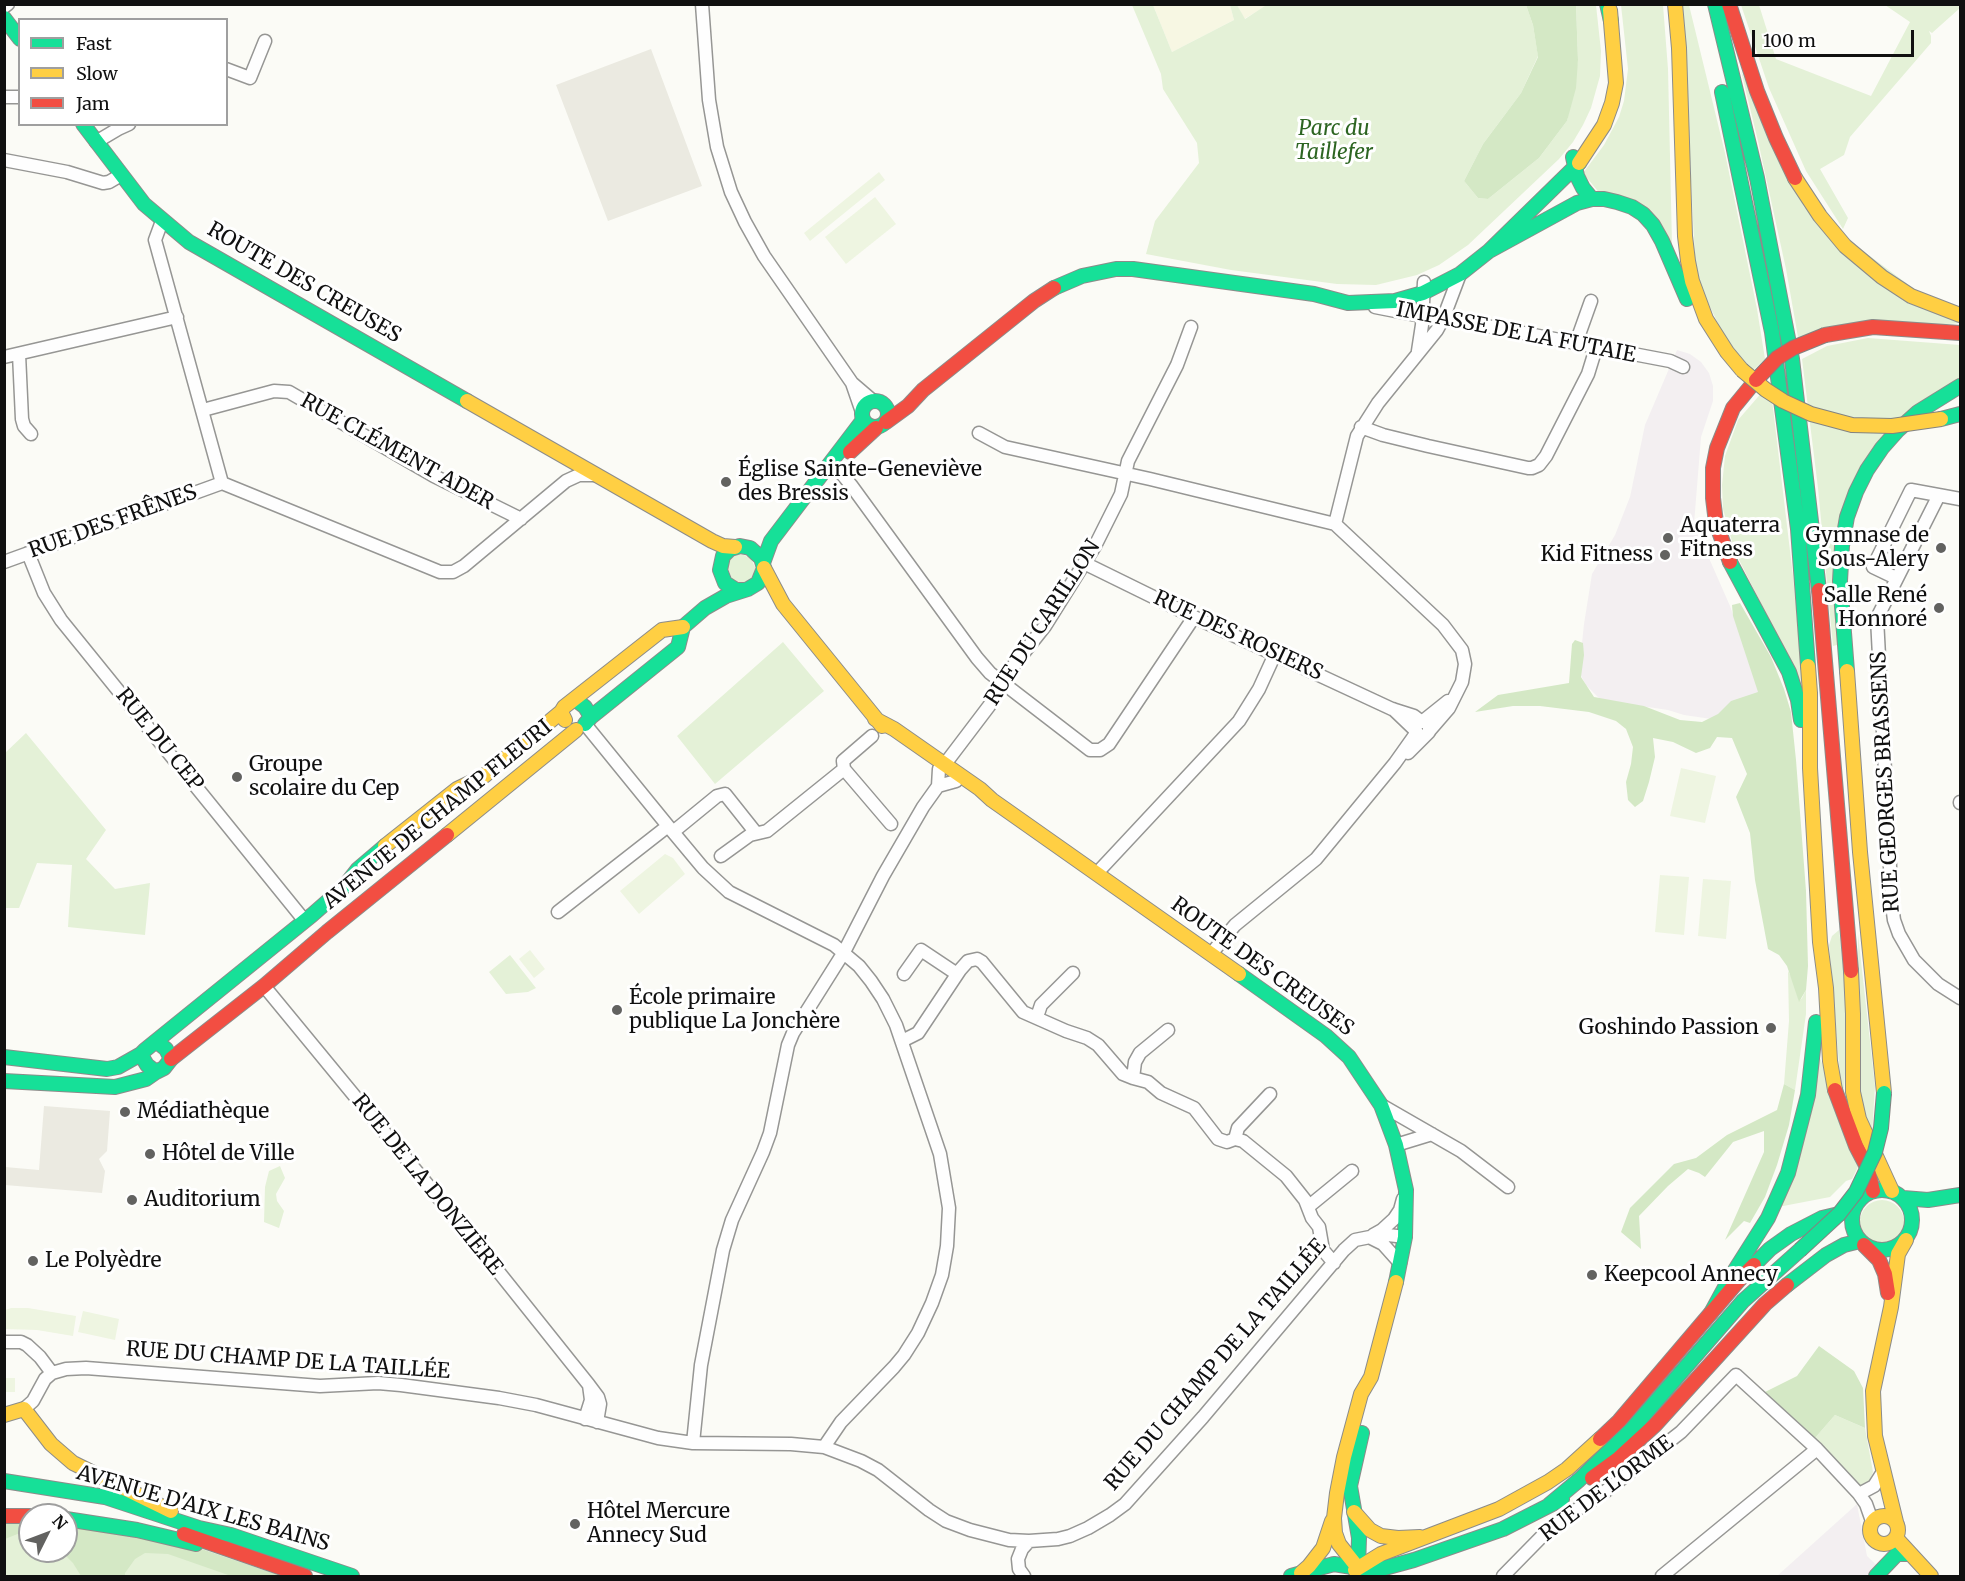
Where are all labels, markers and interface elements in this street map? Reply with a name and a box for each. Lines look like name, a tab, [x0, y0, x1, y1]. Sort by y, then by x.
legend	[18, 18, 228, 126]
scale bar	[1755, 18, 1917, 56]
text: 100 m	[1763, 29, 1816, 52]
text: Fast	[76, 32, 112, 55]
text: Slow	[76, 62, 118, 85]
text: Jam	[76, 92, 110, 115]
park label: Parc du Taillefer	[1295, 116, 1373, 166]
street label: ROUTE DES CREUSES	[203, 217, 405, 349]
street label: IMPASSE DE LA FUTAIE	[1394, 297, 1638, 369]
street label: RUE CLÉMENT ADER	[296, 388, 498, 516]
place label: Église Sainte-Geneviève des Bressis	[738, 457, 982, 507]
marker: Église Sainte-Geneviève des Bressis	[719, 475, 733, 489]
street label: RUE DES FRÊNES	[25, 480, 201, 564]
place label: Aquaterra Fitness	[1680, 513, 1780, 563]
place label: Gymnase de Sous-Alery	[1806, 523, 1929, 573]
marker: Aquaterra Fitness	[1661, 531, 1675, 545]
street label: RUE DU CARILLON	[980, 536, 1106, 710]
marker: Gymnase de Sous-Alery	[1934, 541, 1948, 555]
place label: Kid Fitness	[1540, 542, 1653, 568]
marker: Kid Fitness	[1658, 548, 1672, 562]
place label: Salle René Honnoré	[1823, 583, 1927, 633]
street label: RUE DES ROSIERS	[1149, 586, 1327, 686]
marker: Salle René Honnoré	[1932, 601, 1946, 615]
street label: RUE GEORGES BRASSENS	[1867, 651, 1905, 913]
street label: RUE DU CEP	[110, 684, 208, 796]
street label: AVENUE DE CHAMP FLEURI	[319, 715, 557, 915]
place label: Groupe scolaire du Cep	[249, 752, 399, 802]
marker: Groupe scolaire du Cep	[230, 770, 244, 784]
street label: ROUTE DES CREUSES	[1166, 892, 1358, 1042]
place label: École primaire publique La Jonchère	[629, 985, 840, 1035]
marker: École primaire publique La Jonchère	[610, 1003, 624, 1017]
place label: Goshindo Passion	[1579, 1015, 1759, 1041]
marker: Goshindo Passion	[1764, 1021, 1778, 1035]
street label: RUE DE LA DONZIÈRE	[346, 1090, 508, 1280]
place label: Médiathèque	[137, 1099, 269, 1125]
marker: Médiathèque	[118, 1105, 132, 1119]
place label: Hôtel de Ville	[162, 1141, 294, 1167]
marker: Hôtel de Ville	[143, 1147, 157, 1161]
place label: Auditorium	[144, 1187, 261, 1213]
marker: Auditorium	[125, 1193, 139, 1207]
street label: RUE DU CHAMP DE LA TAILLÉE	[1100, 1234, 1332, 1496]
place label: Le Polyèdre	[45, 1248, 161, 1274]
marker: Le Polyèdre	[26, 1254, 40, 1268]
place label: Keepcool Annecy	[1604, 1262, 1778, 1288]
marker: Keepcool Annecy	[1585, 1268, 1599, 1282]
street label: RUE DU CHAMP DE LA TAILLÉE	[125, 1337, 451, 1385]
street label: RUE DE L'ORME	[1535, 1431, 1679, 1547]
street label: AVENUE D'AIX LES BAINS	[74, 1461, 332, 1557]
place label: Hôtel Mercure Annecy Sud	[587, 1499, 730, 1549]
north arrow	[18, 1503, 78, 1563]
text: N	[48, 1511, 72, 1534]
marker: Hôtel Mercure Annecy Sud	[568, 1517, 582, 1531]

